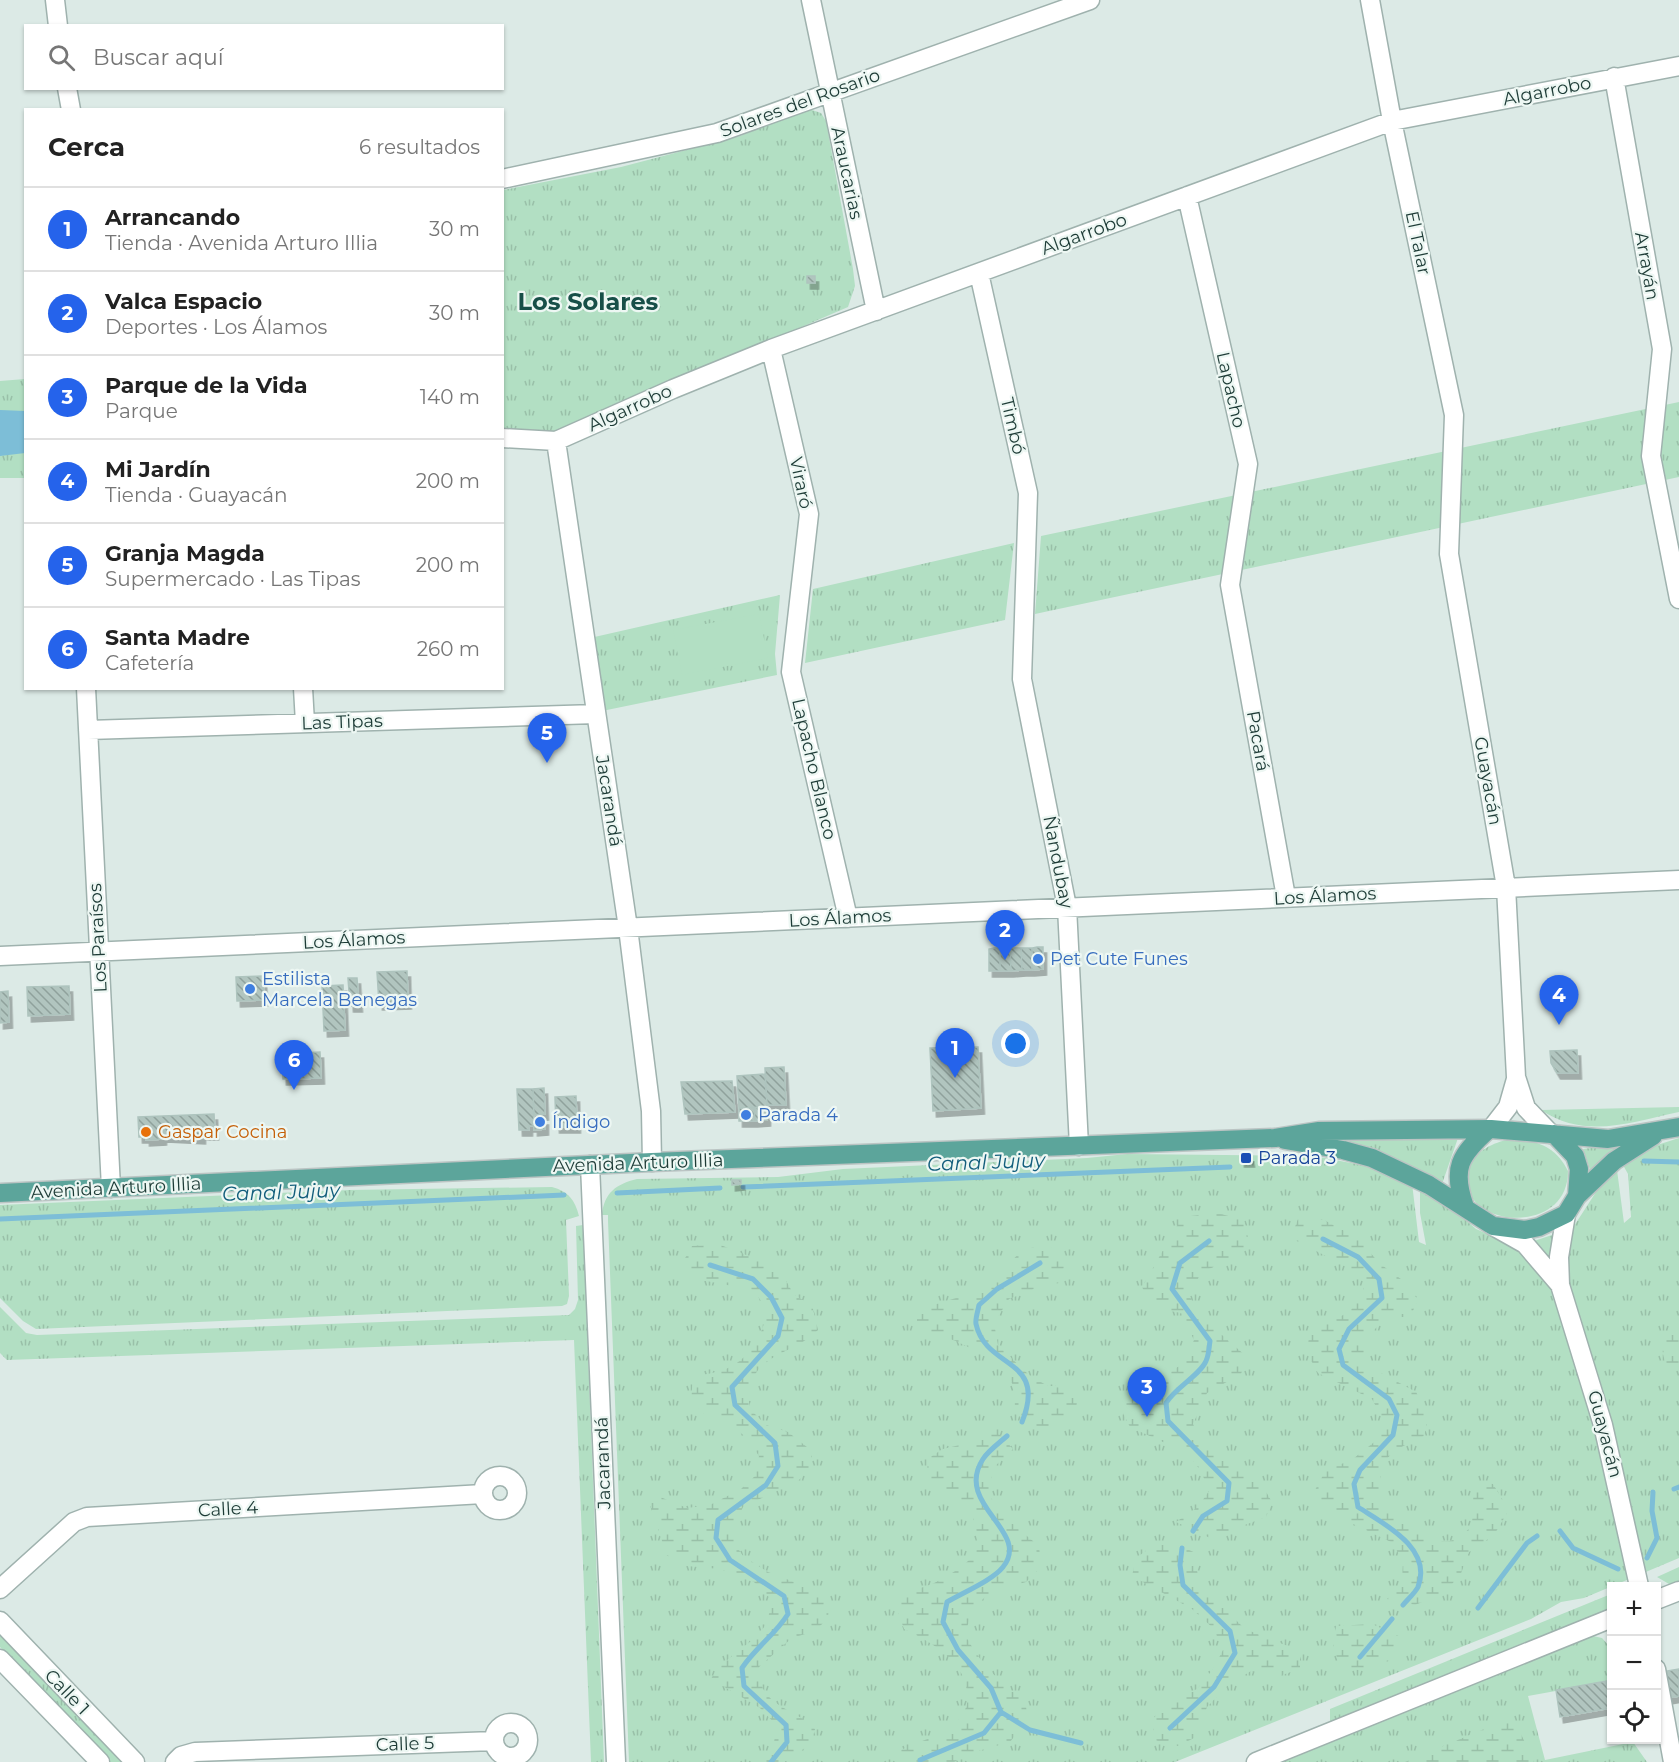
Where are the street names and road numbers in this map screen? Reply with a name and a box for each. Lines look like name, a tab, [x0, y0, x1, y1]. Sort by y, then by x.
street label: Solares del Rosario	[717, 64, 883, 142]
street label: Algarrobo	[1501, 72, 1593, 110]
street label: Araucarias	[826, 125, 868, 222]
street label: Algarrobo	[1038, 208, 1130, 260]
street label: El Talar	[1401, 209, 1435, 277]
street label: Arrayán	[1630, 230, 1664, 302]
street label: Lapacho	[1212, 350, 1250, 430]
street label: Algarrobo	[585, 380, 675, 436]
street label: Timbó	[996, 395, 1030, 457]
street label: Viraró	[785, 455, 817, 511]
street label: Lapacho Blanco	[787, 696, 841, 842]
street label: Pacará	[1242, 709, 1274, 773]
street label: Las Tipas	[301, 710, 383, 734]
street label: Guayacán	[1469, 735, 1507, 827]
street label: Jacarandá	[591, 753, 627, 848]
street label: Ñandubay	[1038, 814, 1078, 910]
street label: Los Álamos	[1273, 882, 1377, 910]
street label: Los Paraísos	[84, 883, 112, 993]
street label: Los Álamos	[788, 904, 892, 932]
street label: Los Álamos	[302, 926, 406, 954]
street label: Avenida Arturo Illia	[552, 1149, 724, 1177]
street label: Avenida Arturo Illia	[30, 1173, 202, 1203]
street label: Guayacán	[1583, 1388, 1627, 1480]
street label: Jacarandá	[590, 1416, 616, 1511]
street label: Calle 4	[197, 1496, 259, 1522]
street label: Calle 1	[40, 1665, 94, 1719]
street label: Calle 5	[375, 1732, 435, 1756]

